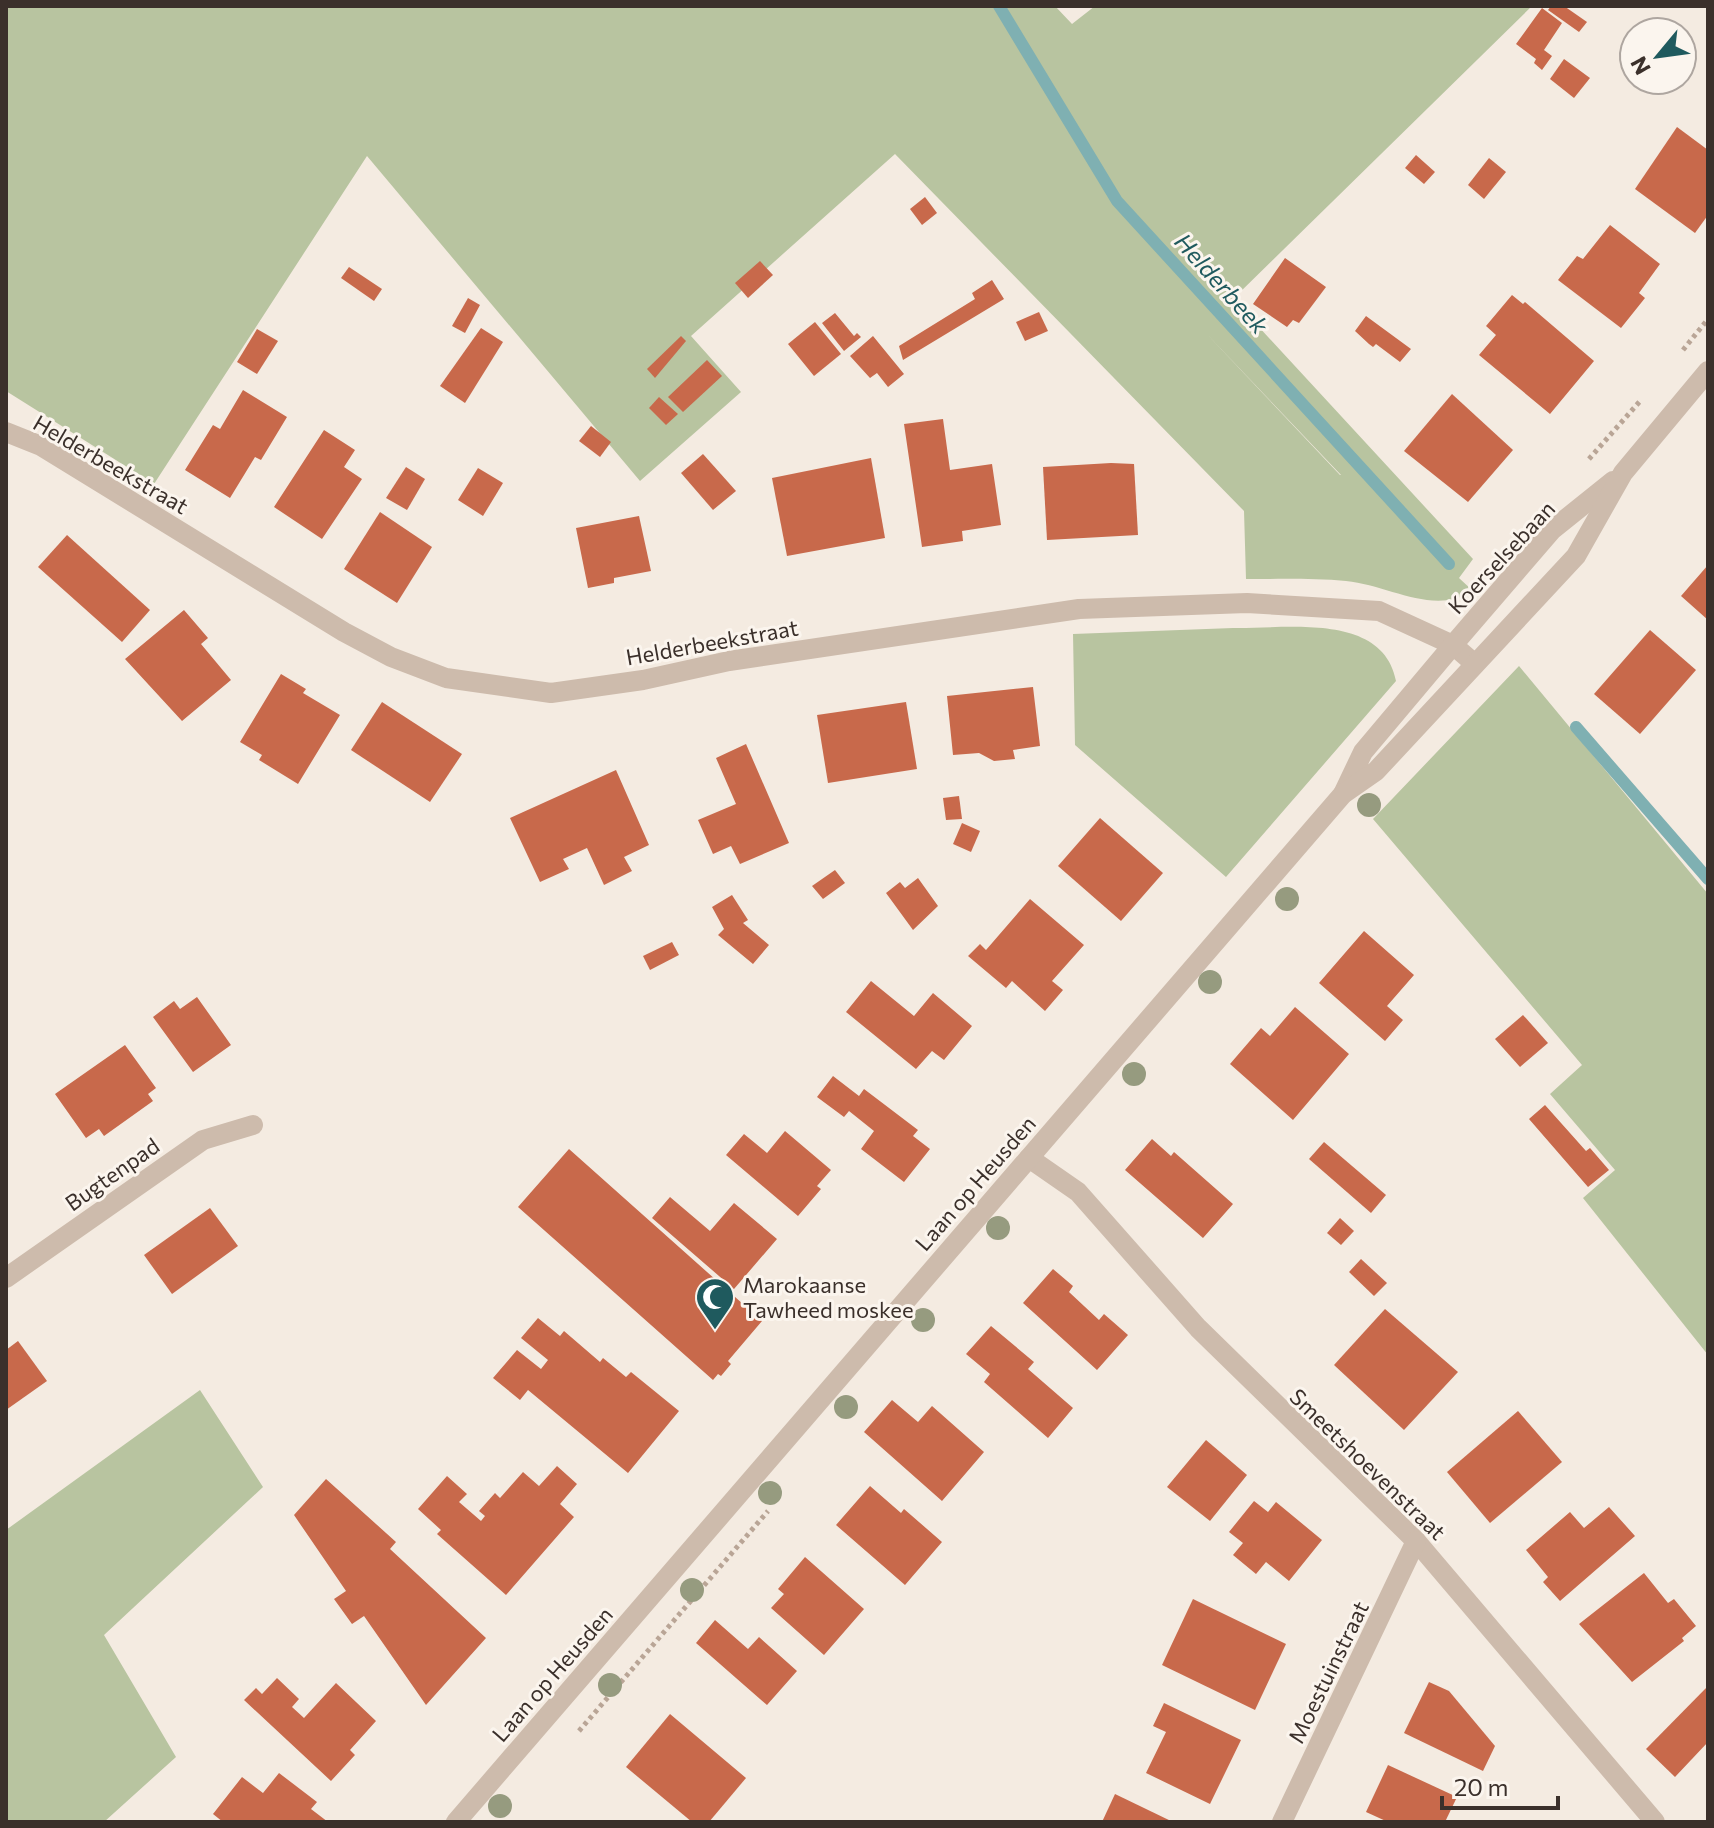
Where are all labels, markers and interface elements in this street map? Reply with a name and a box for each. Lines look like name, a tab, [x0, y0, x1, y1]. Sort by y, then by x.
north arrow	[1618, 16, 1698, 96]
text: N	[1624, 52, 1656, 80]
water label: Helderbeek	[1169, 227, 1275, 340]
street label: Helderbeekstraat	[29, 409, 193, 519]
street label: Koerselsebaan	[1442, 495, 1560, 619]
street label: Helderbeekstraat	[624, 614, 800, 670]
street label: Laan op Heusden	[909, 1110, 1041, 1256]
street label: Bugtenpad	[60, 1132, 164, 1216]
place label: Marokaanse Tawheed moskee	[743, 1271, 914, 1323]
mosque icon: Marokaanse Tawheed moskee	[694, 1276, 736, 1331]
street label: Smeetshoevenstraat	[1285, 1383, 1451, 1545]
street label: Moestuinstraat	[1282, 1596, 1374, 1748]
street label: Laan op Heusden	[486, 1601, 618, 1747]
scale bar	[1442, 1760, 1558, 1810]
text: 20 m	[1454, 1772, 1508, 1801]

